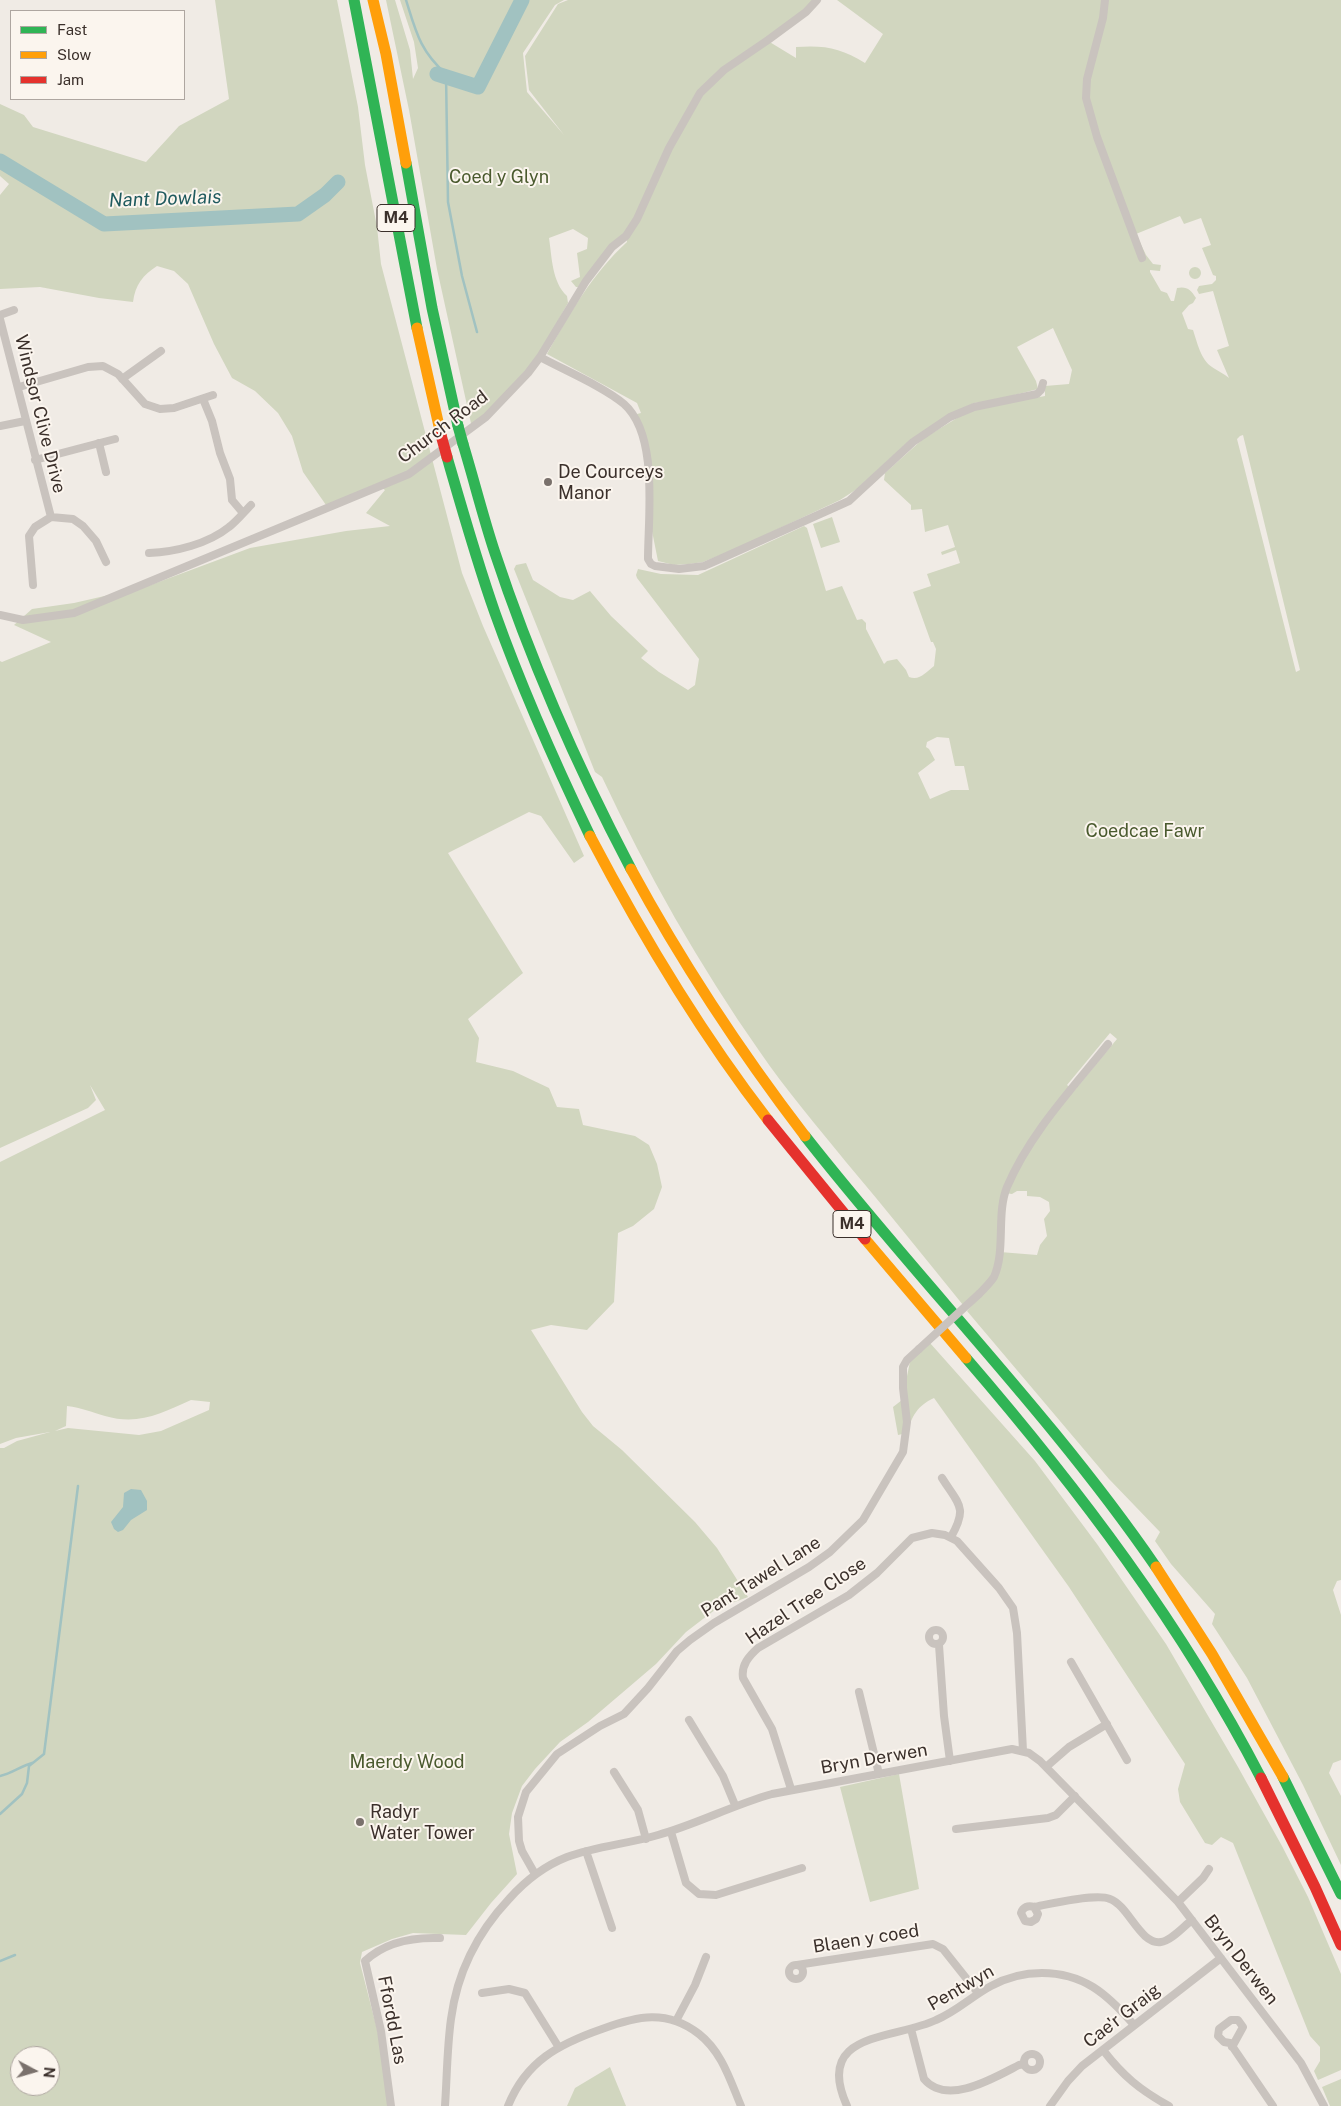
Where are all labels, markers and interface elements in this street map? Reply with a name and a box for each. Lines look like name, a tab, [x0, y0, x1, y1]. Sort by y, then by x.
legend	[10, 10, 185, 100]
text: Fast	[57, 21, 87, 38]
text: Slow	[57, 46, 91, 63]
text: Jam	[57, 71, 84, 88]
park label: Coed y Glyn	[449, 166, 549, 188]
water label: Nant Dowlais	[108, 186, 222, 212]
road number: M4	[377, 204, 415, 232]
street label: Windsor Clive Drive	[10, 333, 70, 495]
street label: Church Road	[394, 386, 492, 468]
place label: De Courceys Manor	[558, 461, 663, 504]
marker: De Courceys Manor	[542, 476, 554, 488]
park label: Coedcae Fawr	[1086, 820, 1204, 842]
road number: M4	[833, 1210, 871, 1238]
street label: Pant Tawel Lane	[697, 1532, 825, 1622]
street label: Hazel Tree Close	[742, 1553, 870, 1649]
street label: Bryn Derwen	[819, 1739, 929, 1779]
park label: Maerdy Wood	[349, 1751, 465, 1773]
place label: Radyr Water Tower	[370, 1801, 475, 1844]
marker: Radyr Water Tower	[354, 1816, 366, 1828]
street label: Bryn Derwen	[1199, 1911, 1283, 2009]
street label: Blaen y coed	[811, 1920, 921, 1958]
street label: Pentwyn	[924, 1960, 998, 2016]
street label: Ffordd Las	[373, 1974, 411, 2066]
street label: Cae'r Graig	[1079, 1979, 1165, 2053]
north arrow	[10, 2046, 60, 2096]
text: N	[40, 2066, 57, 2079]

